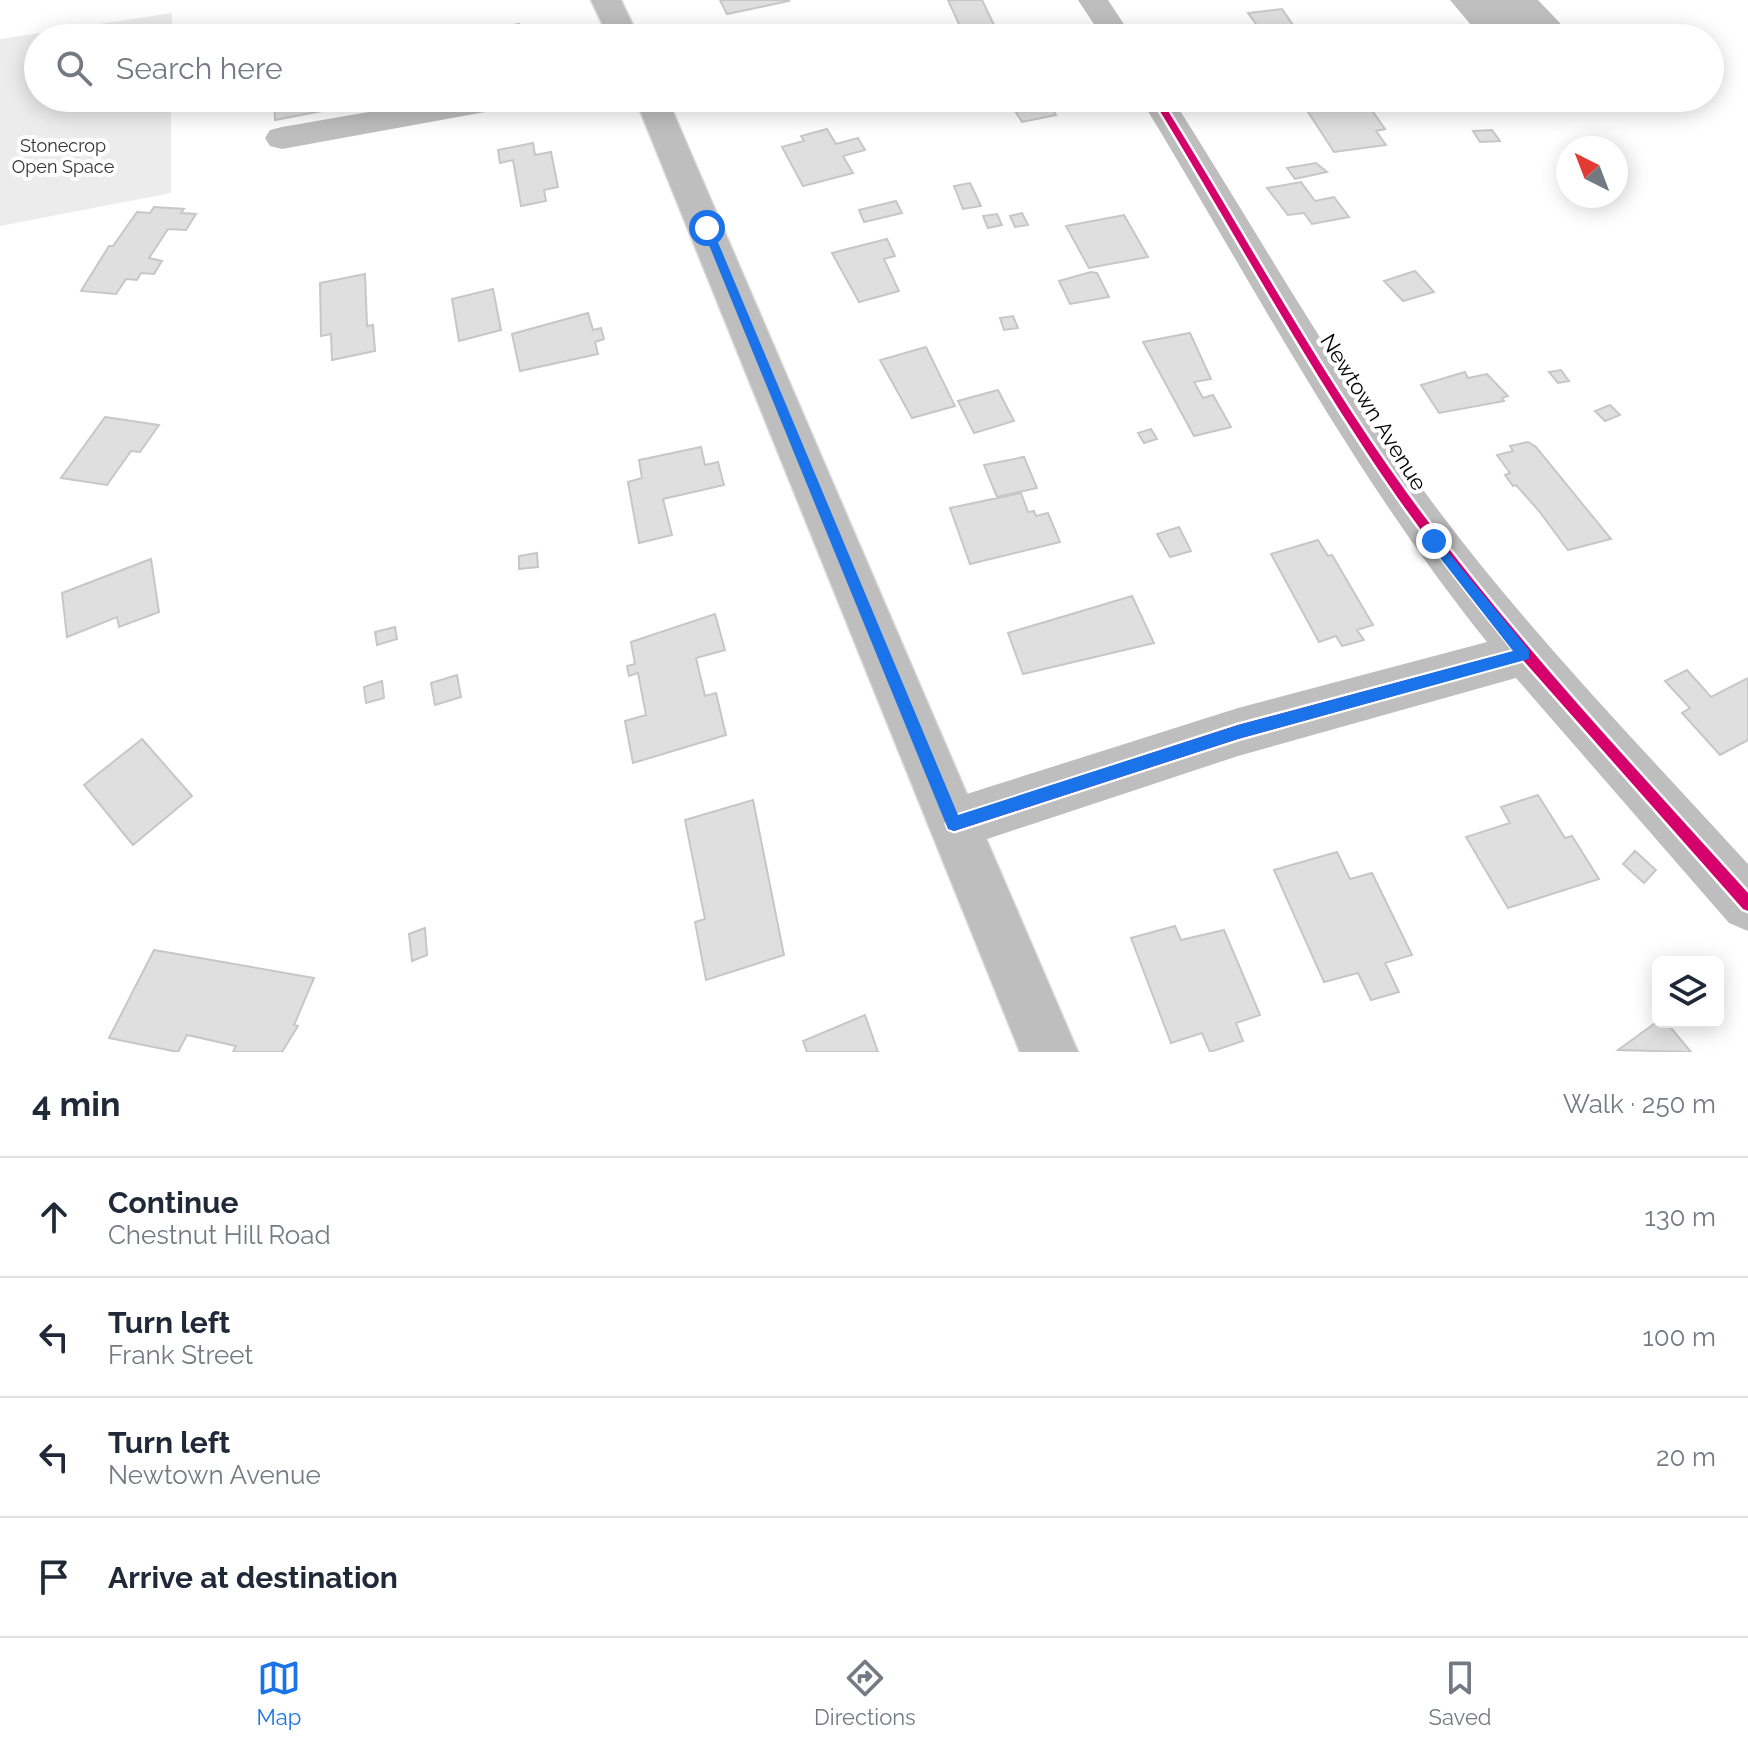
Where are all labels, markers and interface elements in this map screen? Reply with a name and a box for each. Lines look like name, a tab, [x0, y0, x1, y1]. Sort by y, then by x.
search box	[24, 24, 1724, 112]
icon: search	[52, 46, 96, 90]
text: Search here	[116, 51, 283, 86]
park label: Stonecrop Open Space	[12, 135, 115, 177]
north arrow	[1556, 136, 1628, 208]
route start	[689, 210, 725, 246]
street label: Newtown Avenue	[1315, 329, 1433, 495]
route end	[1416, 523, 1452, 559]
map controls	[1652, 956, 1724, 1028]
button: layers	[1652, 956, 1724, 1028]
text: 4 min	[32, 1084, 120, 1124]
text: Walk · 250 m	[1563, 1089, 1716, 1119]
text: Continue	[108, 1185, 239, 1220]
icon: ahead	[32, 1195, 76, 1239]
text: 130 m	[1645, 1202, 1716, 1232]
text: Chestnut Hill Road	[108, 1220, 331, 1250]
text: Turn left	[108, 1305, 230, 1340]
icon: left	[32, 1315, 76, 1359]
text: 100 m	[1643, 1322, 1716, 1352]
text: Frank Street	[108, 1340, 253, 1370]
text: Turn left	[108, 1425, 230, 1460]
icon: left	[32, 1435, 76, 1479]
text: 20 m	[1656, 1442, 1716, 1472]
text: Newtown Avenue	[108, 1460, 321, 1490]
icon: arrive	[32, 1555, 76, 1599]
text: Arrive at destination	[108, 1560, 398, 1595]
tab: Map	[256, 1656, 301, 1730]
tab: Directions	[814, 1656, 916, 1730]
tab: Saved	[1429, 1656, 1492, 1730]

